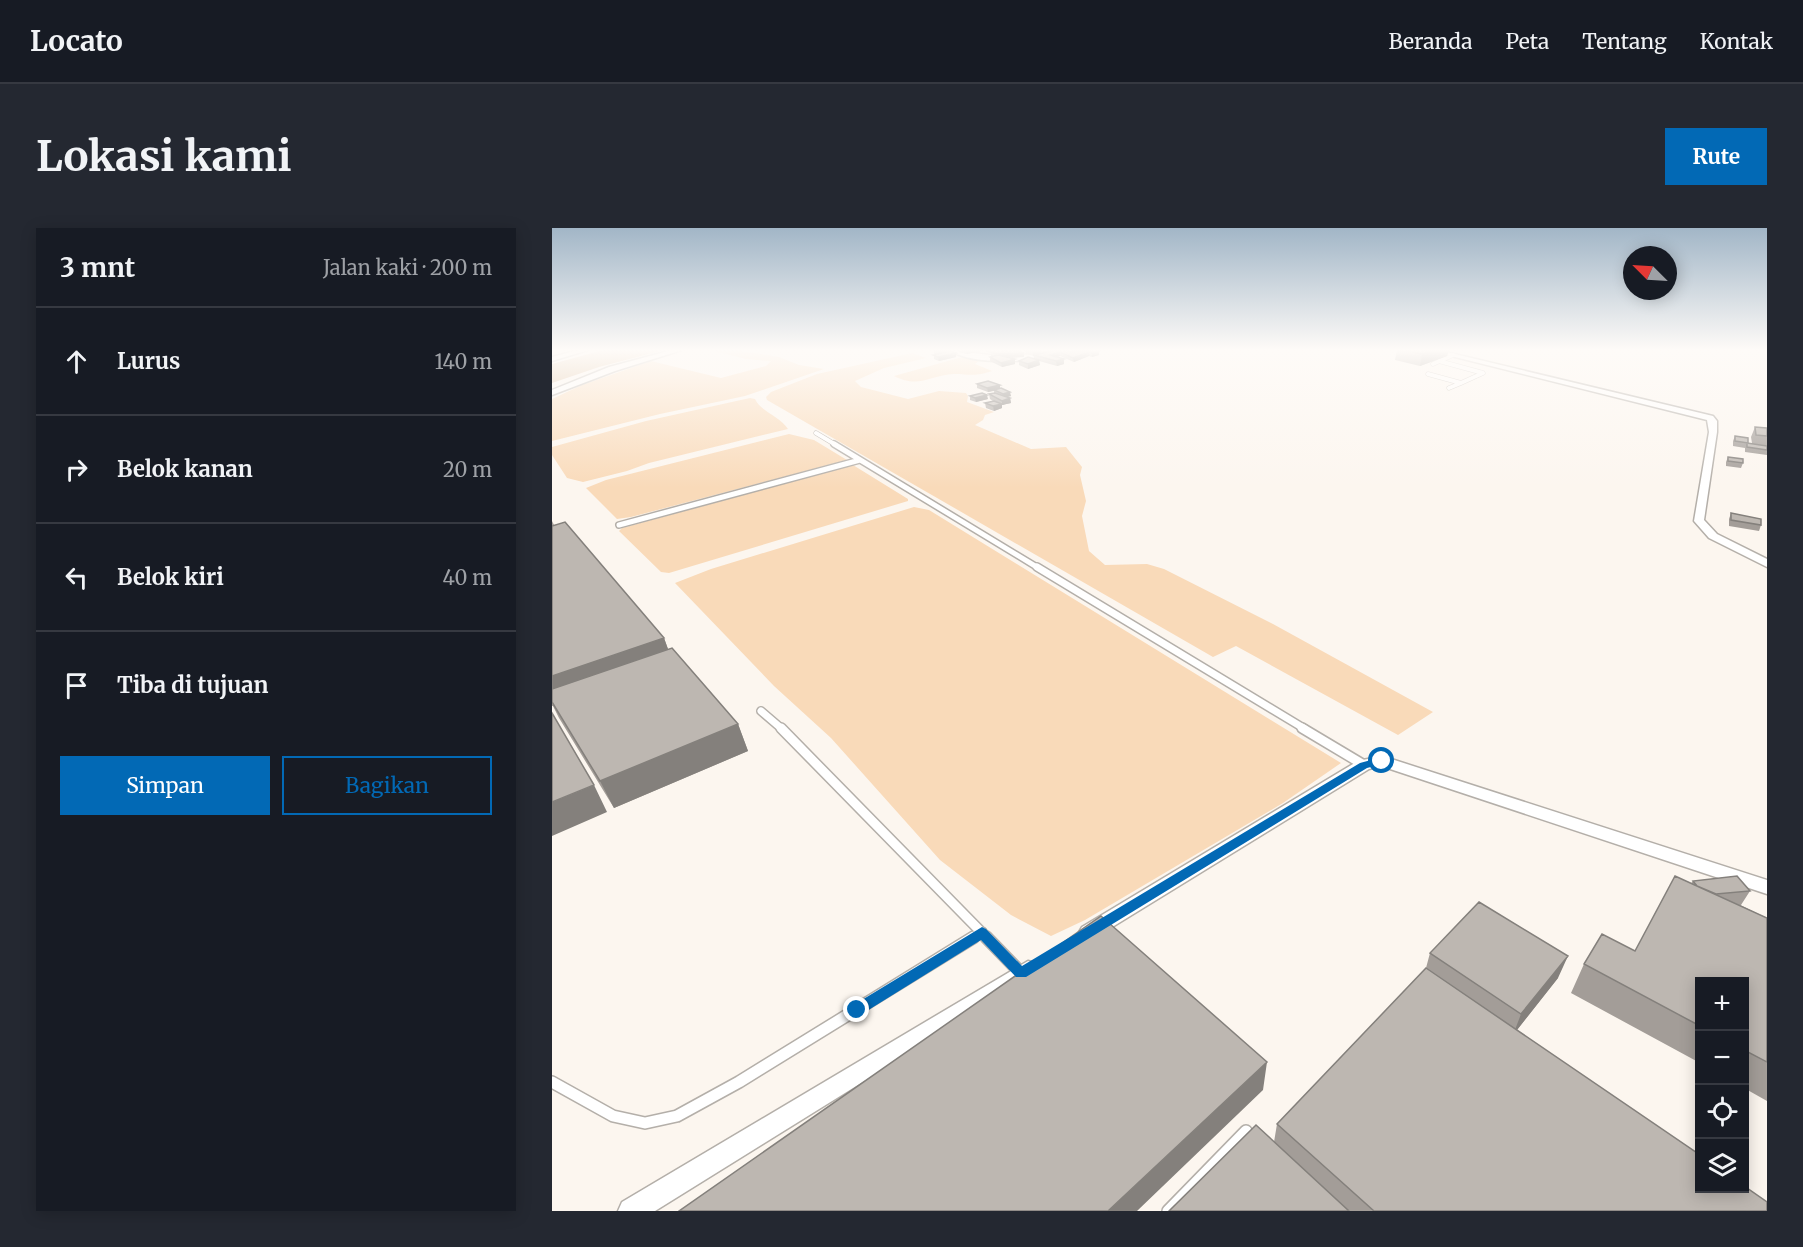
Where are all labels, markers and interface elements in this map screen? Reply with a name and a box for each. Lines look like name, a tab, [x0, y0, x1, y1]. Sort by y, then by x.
text: Locato	[30, 23, 123, 59]
text: Beranda	[1388, 28, 1472, 55]
text: Peta	[1505, 28, 1549, 55]
text: Tentang	[1582, 28, 1667, 55]
text: Kontak	[1700, 28, 1773, 55]
button: Rute	[1665, 128, 1767, 185]
text: Lokasi kami	[36, 130, 292, 182]
north arrow	[1623, 246, 1677, 300]
text: 3 mnt	[60, 251, 135, 284]
text: Jalan kaki · 200 m	[323, 255, 492, 280]
icon: ahead	[60, 345, 93, 378]
text: Lurus	[117, 347, 180, 375]
text: 140 m	[435, 349, 492, 374]
icon: right	[60, 453, 93, 486]
text: Belok kanan	[117, 455, 253, 483]
text: 20 m	[443, 457, 492, 482]
icon: left	[60, 561, 93, 594]
text: Belok kiri	[117, 563, 224, 591]
text: 40 m	[442, 565, 492, 590]
icon: arrive	[60, 669, 93, 702]
text: Tiba di tujuan	[117, 671, 268, 699]
route start	[1368, 747, 1394, 773]
button: Simpan	[60, 756, 270, 815]
button: Bagikan	[282, 756, 492, 815]
map controls	[1695, 977, 1749, 1193]
button: +	[1695, 977, 1749, 1031]
route end	[843, 996, 869, 1022]
button: −	[1695, 1031, 1749, 1085]
button: locate	[1695, 1085, 1749, 1139]
button: layers	[1695, 1139, 1749, 1193]

